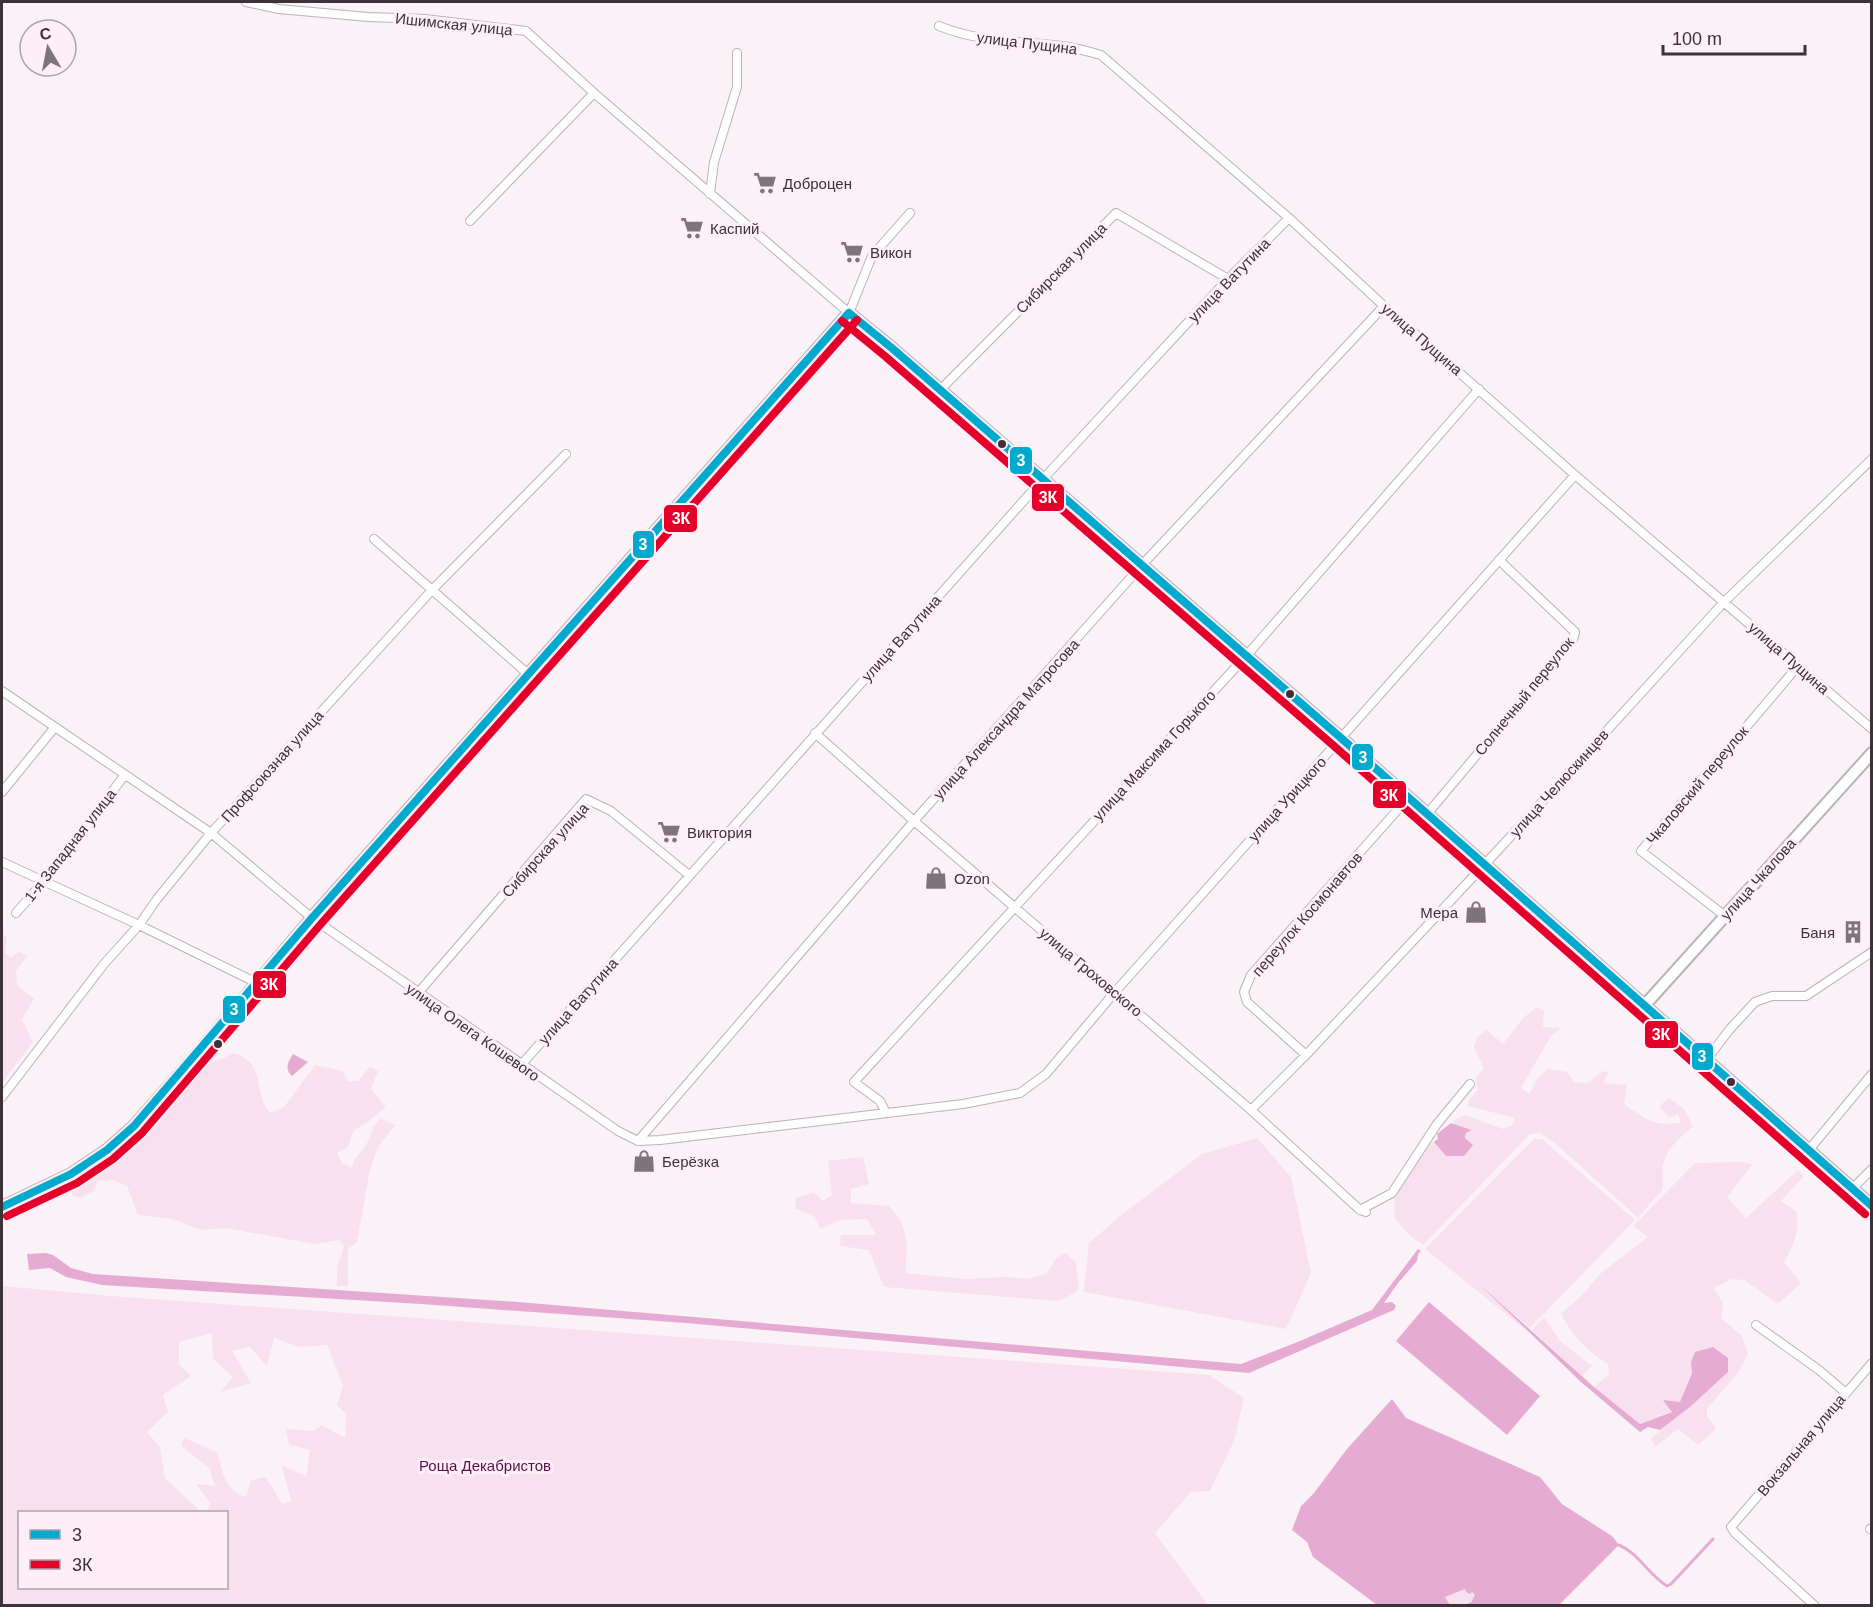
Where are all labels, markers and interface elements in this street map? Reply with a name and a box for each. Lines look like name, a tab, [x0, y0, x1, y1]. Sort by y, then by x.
street label: Ишимская улица	[395, 9, 514, 39]
north arrow	[18, 18, 78, 78]
scale bar	[1663, 18, 1806, 56]
text: С	[38, 24, 53, 43]
street label: улица Пущина	[976, 28, 1079, 58]
text: 100 m	[1672, 29, 1722, 49]
supermarket icon: Доброцен	[752, 170, 778, 196]
place label: Доброцен	[783, 175, 852, 192]
supermarket icon: Каспий	[679, 215, 705, 241]
street label: Сибирская улица	[1012, 219, 1110, 317]
place label: Каспий	[710, 220, 759, 237]
street label: улица Ватутина	[1185, 234, 1274, 325]
supermarket icon: Викон	[839, 239, 865, 265]
place label: Викон	[870, 244, 912, 261]
street label: улица Пущина	[1378, 299, 1466, 379]
unlabelled marker	[996, 438, 1008, 450]
line badge: 3	[1009, 446, 1033, 475]
text: 3	[1017, 452, 1026, 469]
line badge: 3К	[1031, 483, 1065, 512]
text: 3К	[1039, 489, 1058, 506]
line badge: 3К	[663, 504, 698, 533]
text: 3К	[672, 510, 691, 527]
line badge: 3	[632, 530, 655, 559]
text: 3	[639, 536, 648, 553]
street label: улица Ватутина	[858, 591, 945, 685]
street label: улица Пущина	[1745, 618, 1833, 698]
street label: Солнечный переулок	[1471, 633, 1577, 759]
street label: улица Александра Матросова	[930, 635, 1083, 802]
street label: улица Максима Горького	[1089, 686, 1219, 824]
unlabelled marker	[1284, 688, 1296, 700]
street label: Профсоюзная улица	[217, 706, 327, 825]
street label: Чкаловский переулок	[1643, 722, 1752, 848]
street label: улица Челюскинцев	[1506, 726, 1612, 840]
line badge: 3	[1351, 743, 1374, 771]
text: 3	[1359, 749, 1368, 766]
street label: улица Урицкого	[1245, 753, 1329, 845]
line badge: 3К	[1372, 780, 1407, 809]
street label: 1-я Западная улица	[21, 785, 120, 905]
text: 3К	[1380, 787, 1399, 804]
street label: Сибирская улица	[498, 799, 592, 901]
supermarket icon: Виктория	[656, 819, 682, 845]
place label: Виктория	[687, 824, 752, 841]
street label: улица Чкалова	[1717, 834, 1800, 923]
street label: переулок Космонавтов	[1249, 849, 1365, 979]
shop icon: Ozon	[923, 865, 949, 891]
place label: Ozon	[954, 870, 990, 887]
shop icon: Мера	[1463, 899, 1489, 925]
place label: Мера	[1420, 904, 1459, 921]
building icon: Баня	[1840, 919, 1866, 945]
street label: улица Гроховского	[1036, 924, 1146, 1020]
place label: Баня	[1800, 924, 1835, 941]
street label: улица Ватутина	[535, 954, 622, 1048]
line badge: 3К	[252, 970, 287, 999]
text: 3К	[260, 976, 279, 993]
street label: улица Олега Кошевого	[403, 980, 543, 1084]
line badge: 3	[222, 995, 246, 1024]
text: 3	[230, 1001, 239, 1018]
line badge: 3К	[1644, 1020, 1679, 1049]
text: 3К	[1652, 1026, 1671, 1043]
unlabelled marker	[212, 1038, 224, 1050]
line badge: 3	[1691, 1042, 1714, 1071]
text: 3	[1698, 1048, 1707, 1065]
unlabelled marker	[1725, 1076, 1737, 1088]
shop icon: Берёзка	[631, 1148, 657, 1174]
place label: Берёзка	[662, 1153, 720, 1170]
street label: Вокзальная улица	[1754, 1390, 1849, 1499]
park label: Роща Декабристов	[419, 1457, 551, 1474]
legend	[18, 1511, 228, 1589]
text: 3	[72, 1525, 82, 1545]
text: 3К	[72, 1555, 93, 1575]

